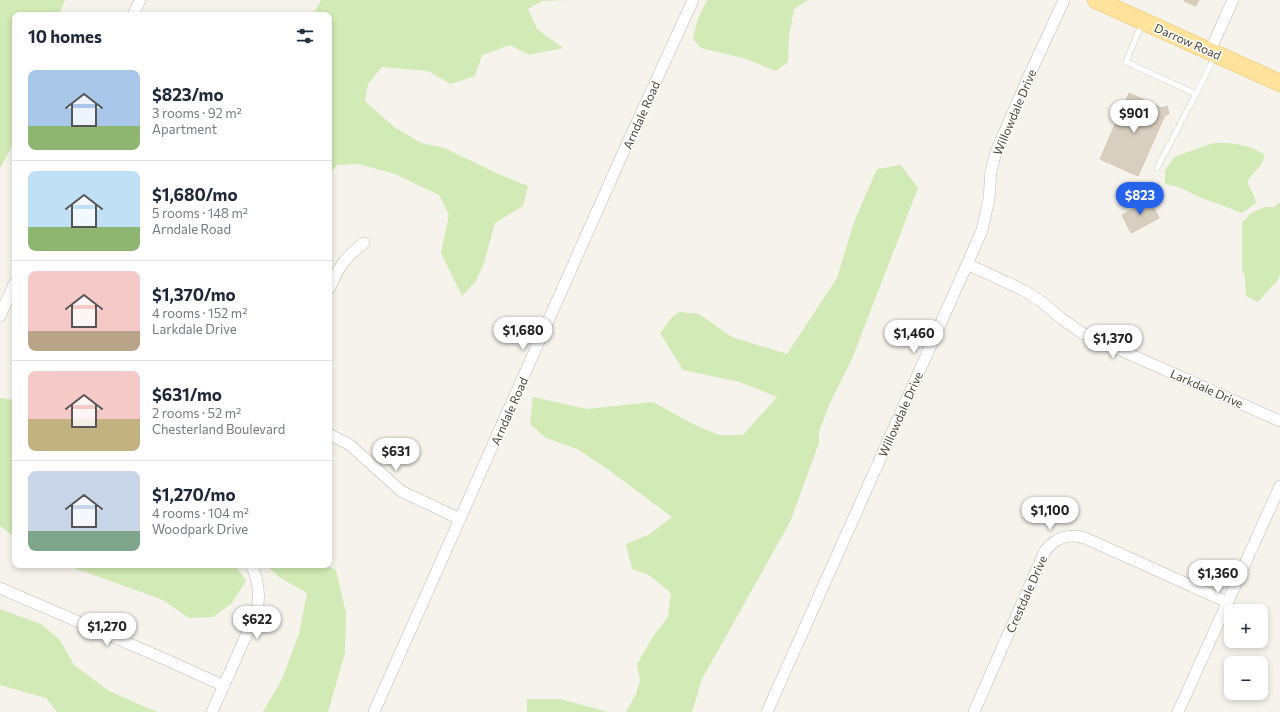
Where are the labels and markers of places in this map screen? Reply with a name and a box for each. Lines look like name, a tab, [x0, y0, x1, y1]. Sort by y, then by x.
pin: $901	[1110, 100, 1158, 134]
pin: $823	[1116, 182, 1164, 216]
pin: $1,680	[490, 317, 556, 351]
pin: $1,460	[881, 320, 947, 354]
pin: $1,370	[1080, 325, 1146, 359]
pin: $631	[372, 438, 420, 472]
pin: $1,100	[1017, 497, 1083, 531]
pin: $1,360	[1185, 560, 1251, 594]
pin: $622	[233, 606, 281, 640]
pin: $1,270	[74, 613, 140, 647]

